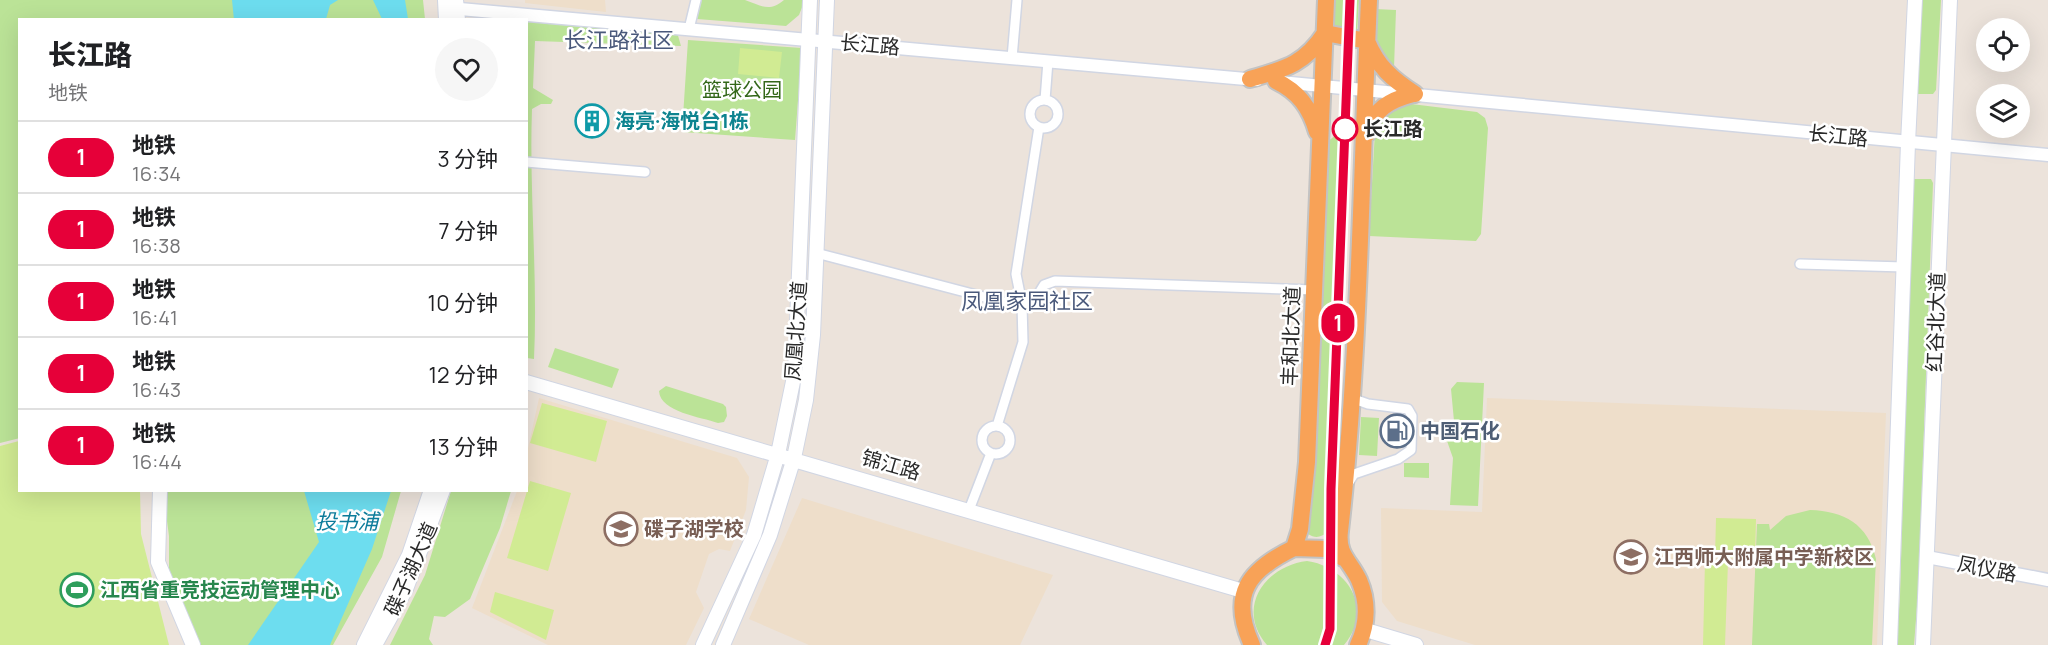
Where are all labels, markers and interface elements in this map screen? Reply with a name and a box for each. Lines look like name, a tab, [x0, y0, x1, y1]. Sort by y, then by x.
map controls	[1976, 18, 2030, 138]
button: locate	[1976, 18, 2030, 72]
district label: 长江路社区	[564, 25, 674, 55]
street label: 长江路	[839, 28, 901, 61]
text: 长江路	[48, 35, 132, 73]
button: heart	[435, 38, 498, 101]
park label: 篮球公园	[702, 76, 782, 103]
text: 地铁	[48, 79, 88, 106]
button: layers	[1976, 84, 2030, 138]
building icon: 海亮·海悦台1栋	[574, 103, 610, 139]
place label: 海亮·海悦台1栋	[615, 107, 749, 134]
place label: 长江路	[1363, 115, 1423, 142]
marker: 长江路	[1332, 116, 1358, 142]
street label: 长江路	[1807, 119, 1869, 152]
text: 地铁	[132, 130, 176, 160]
text: 1	[76, 143, 86, 171]
text: 3 分钟	[437, 144, 498, 174]
text: 16:34	[132, 160, 181, 187]
text: 地铁	[132, 202, 176, 232]
text: 1	[76, 215, 86, 243]
text: 7 分钟	[439, 216, 498, 246]
text: 16:38	[132, 232, 181, 259]
street label: 红谷北大道	[1920, 272, 1951, 372]
text: 地铁	[132, 274, 176, 304]
street label: 凤凰北大道	[779, 280, 812, 382]
district label: 凤凰家园社区	[961, 286, 1093, 316]
street label: 丰和北大道	[1275, 286, 1306, 386]
text: 1	[76, 287, 86, 315]
text: 10 分钟	[428, 288, 498, 318]
text: 16:41	[132, 304, 178, 331]
line badge: 1	[1318, 304, 1358, 342]
text: 1	[1333, 309, 1343, 337]
text: 地铁	[132, 346, 176, 376]
text: 1	[76, 359, 86, 387]
text: 12 分钟	[428, 360, 498, 390]
text: 16:43	[132, 376, 181, 403]
fuel station icon: 中国石化	[1379, 413, 1415, 449]
place label: 中国石化	[1420, 417, 1500, 444]
text: 地铁	[132, 418, 176, 448]
text: 1	[76, 431, 86, 459]
text: 13 分钟	[429, 432, 498, 462]
street label: 锦江路	[859, 443, 924, 486]
text: 16:44	[132, 448, 182, 475]
water label: 投书浦	[316, 507, 381, 535]
school or university icon: 碟子湖学校	[603, 511, 639, 547]
place label: 碟子湖学校	[644, 515, 744, 542]
street label: 碟子湖大道	[378, 518, 443, 620]
school or university icon: 江西师大附属中学新校区	[1613, 539, 1649, 575]
place label: 江西师大附属中学新校区	[1654, 543, 1874, 570]
street label: 凤仪路	[1955, 550, 2019, 587]
sports icon: 江西省重竞技运动管理中心	[59, 572, 95, 608]
place label: 江西省重竞技运动管理中心	[100, 576, 340, 603]

